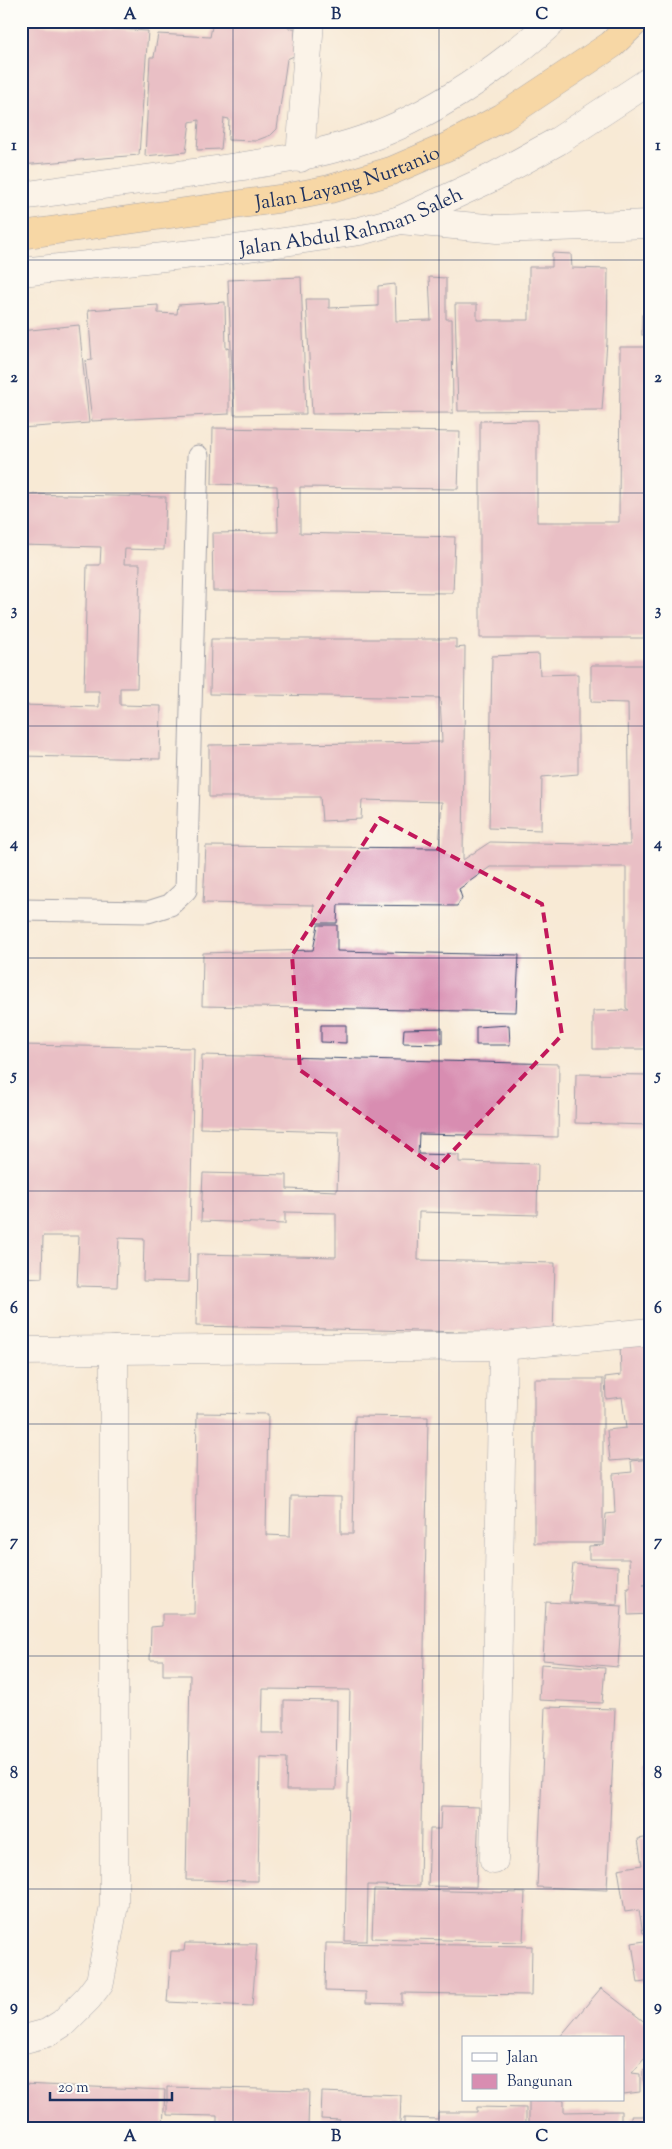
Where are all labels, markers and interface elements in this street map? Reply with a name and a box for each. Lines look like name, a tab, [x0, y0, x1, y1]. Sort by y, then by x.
text: A	[124, 4, 137, 27]
text: B	[331, 4, 341, 27]
text: C	[536, 4, 549, 27]
text: 1	[11, 135, 17, 158]
text: 1	[655, 135, 661, 158]
street label: Jalan Layang Nurtanio	[252, 140, 445, 219]
street label: Jalan Abdul Rahman Saleh	[237, 181, 468, 265]
text: 2	[10, 367, 18, 390]
text: 2	[654, 367, 662, 390]
text: 3	[11, 600, 18, 623]
text: 3	[655, 600, 662, 623]
text: 4	[9, 833, 18, 856]
text: 4	[653, 833, 662, 856]
text: 5	[9, 1065, 17, 1088]
text: 5	[653, 1065, 661, 1088]
text: 6	[10, 1298, 18, 1321]
text: 6	[654, 1298, 662, 1321]
text: 7	[10, 1531, 19, 1554]
text: 7	[654, 1531, 663, 1554]
text: 8	[10, 1763, 18, 1786]
text: 8	[654, 1763, 662, 1786]
text: 9	[10, 1996, 18, 2019]
text: 9	[654, 1996, 662, 2019]
legend	[462, 2036, 624, 2102]
text: Jalan	[506, 2048, 538, 2069]
scale bar	[50, 2069, 172, 2101]
text: Bangunan	[507, 2072, 573, 2093]
text: 20 m	[58, 2078, 89, 2099]
text: A	[124, 2126, 137, 2149]
text: B	[331, 2126, 341, 2149]
text: C	[536, 2126, 549, 2149]

